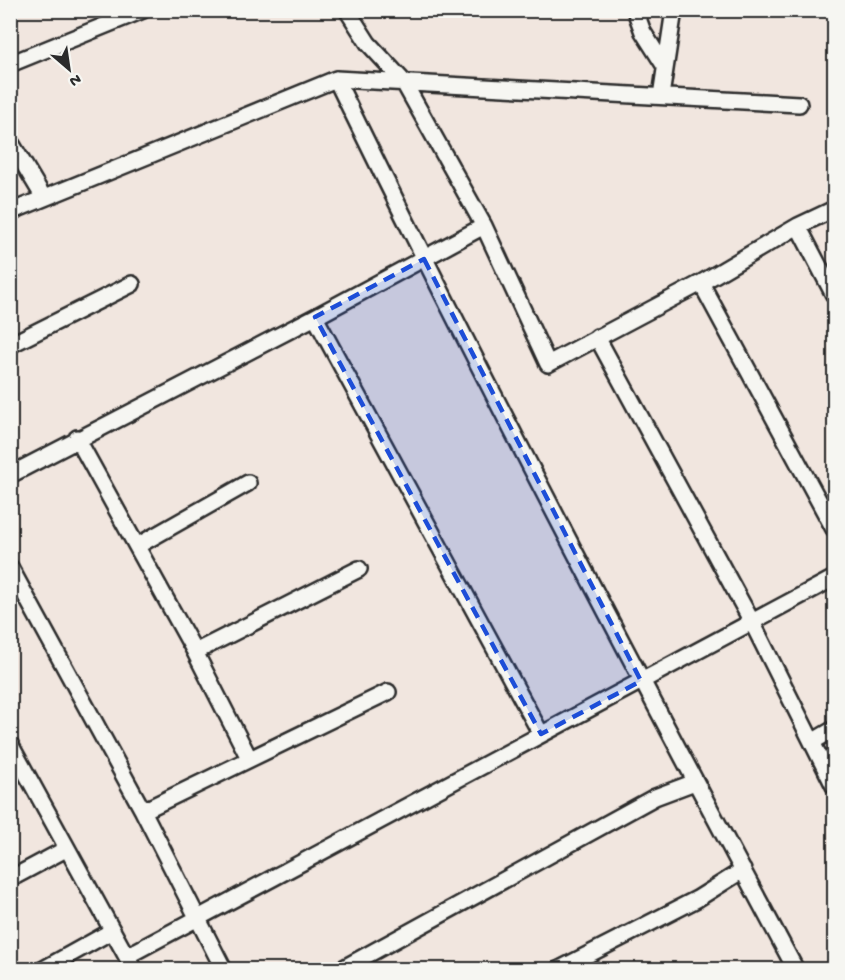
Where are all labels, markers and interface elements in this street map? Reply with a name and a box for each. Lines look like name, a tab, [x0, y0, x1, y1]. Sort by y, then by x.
north arrow	[39, 39, 99, 99]
text: N	[65, 68, 84, 90]

